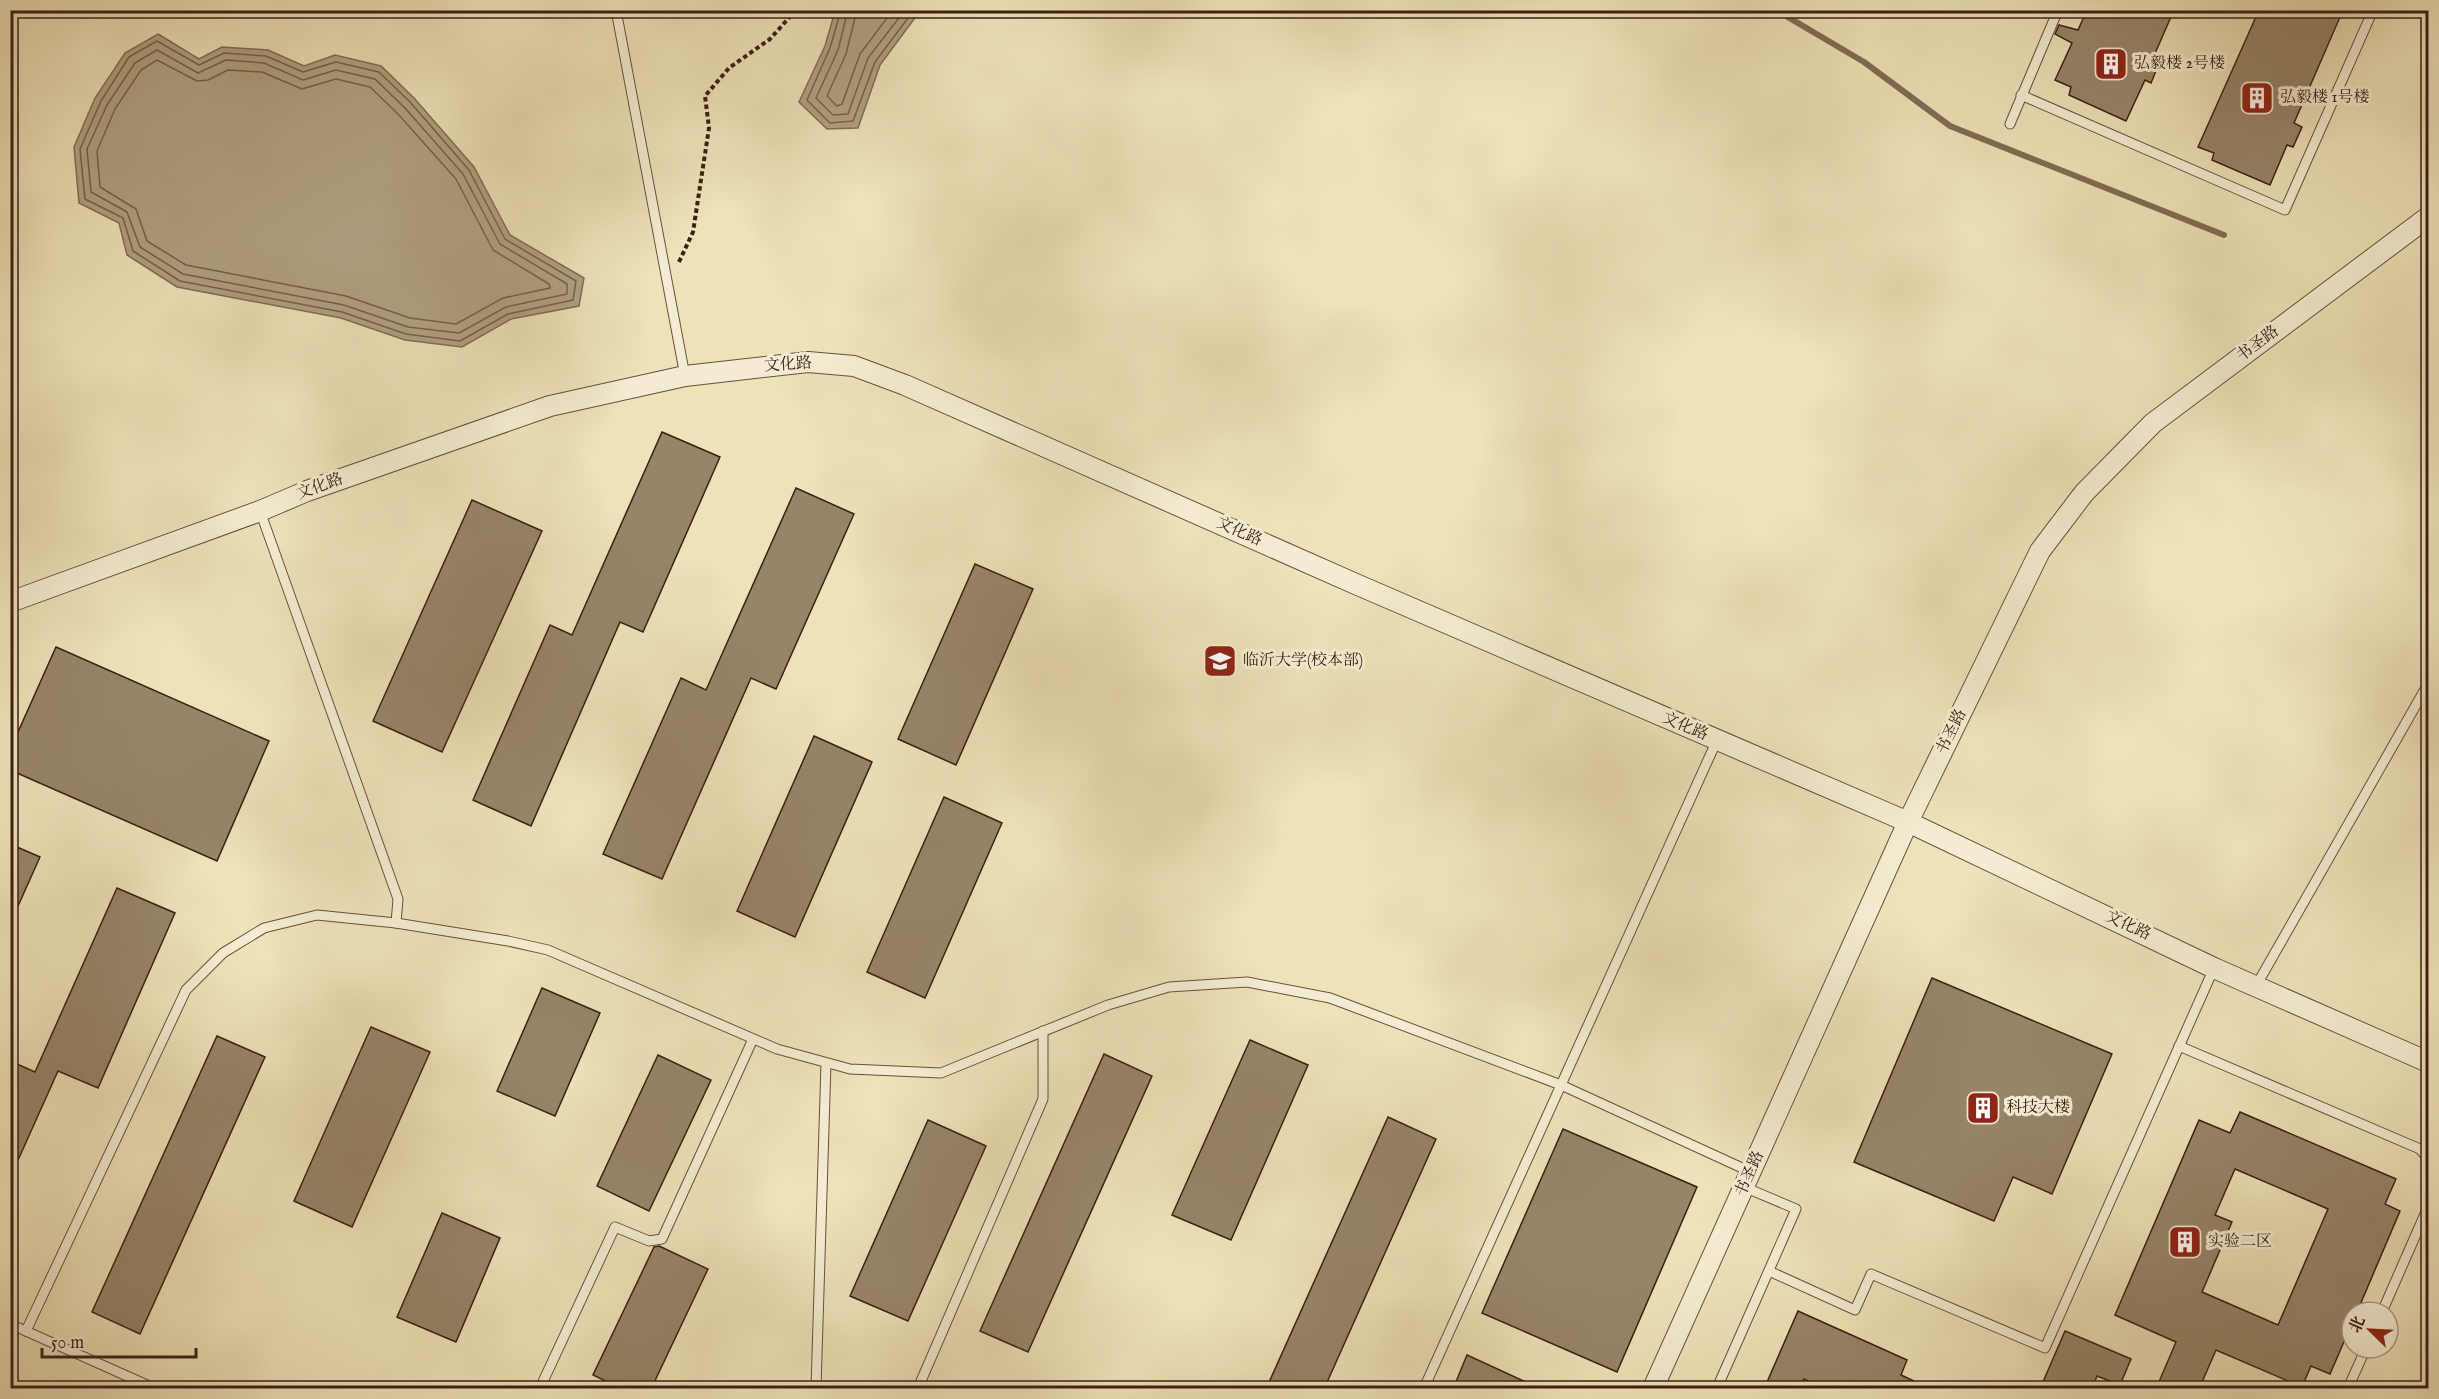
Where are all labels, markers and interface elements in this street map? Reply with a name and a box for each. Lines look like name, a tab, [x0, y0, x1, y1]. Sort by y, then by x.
building icon: 弘毅楼 2号楼	[2093, 46, 2129, 82]
place label: 弘毅楼 2号楼	[2134, 54, 2225, 74]
building icon: 弘毅楼 1号楼	[2239, 80, 2275, 116]
place label: 弘毅楼 1号楼	[2280, 88, 2369, 108]
street label: 书圣路	[2233, 322, 2283, 366]
street label: 文化路	[763, 353, 813, 377]
street label: 文化路	[294, 469, 346, 505]
street label: 文化路	[1213, 513, 1265, 551]
school or university icon: 临沂大学(校本部)	[1202, 643, 1238, 679]
place label: 临沂大学(校本部)	[1243, 651, 1363, 671]
street label: 书圣路	[1932, 706, 1972, 758]
street label: 文化路	[1659, 708, 1711, 746]
street label: 文化路	[2102, 907, 2154, 945]
building icon: 科技大楼	[1965, 1090, 2001, 1126]
place label: 科技大楼	[2006, 1098, 2070, 1118]
street label: 书圣路	[1731, 1148, 1769, 1200]
building icon: 实验二区	[2167, 1224, 2203, 1260]
place label: 实验二区	[2208, 1232, 2272, 1252]
north arrow	[2340, 1300, 2400, 1360]
text: 北	[2346, 1313, 2371, 1336]
scale bar	[42, 1321, 196, 1359]
text: 50 m	[51, 1332, 84, 1355]

